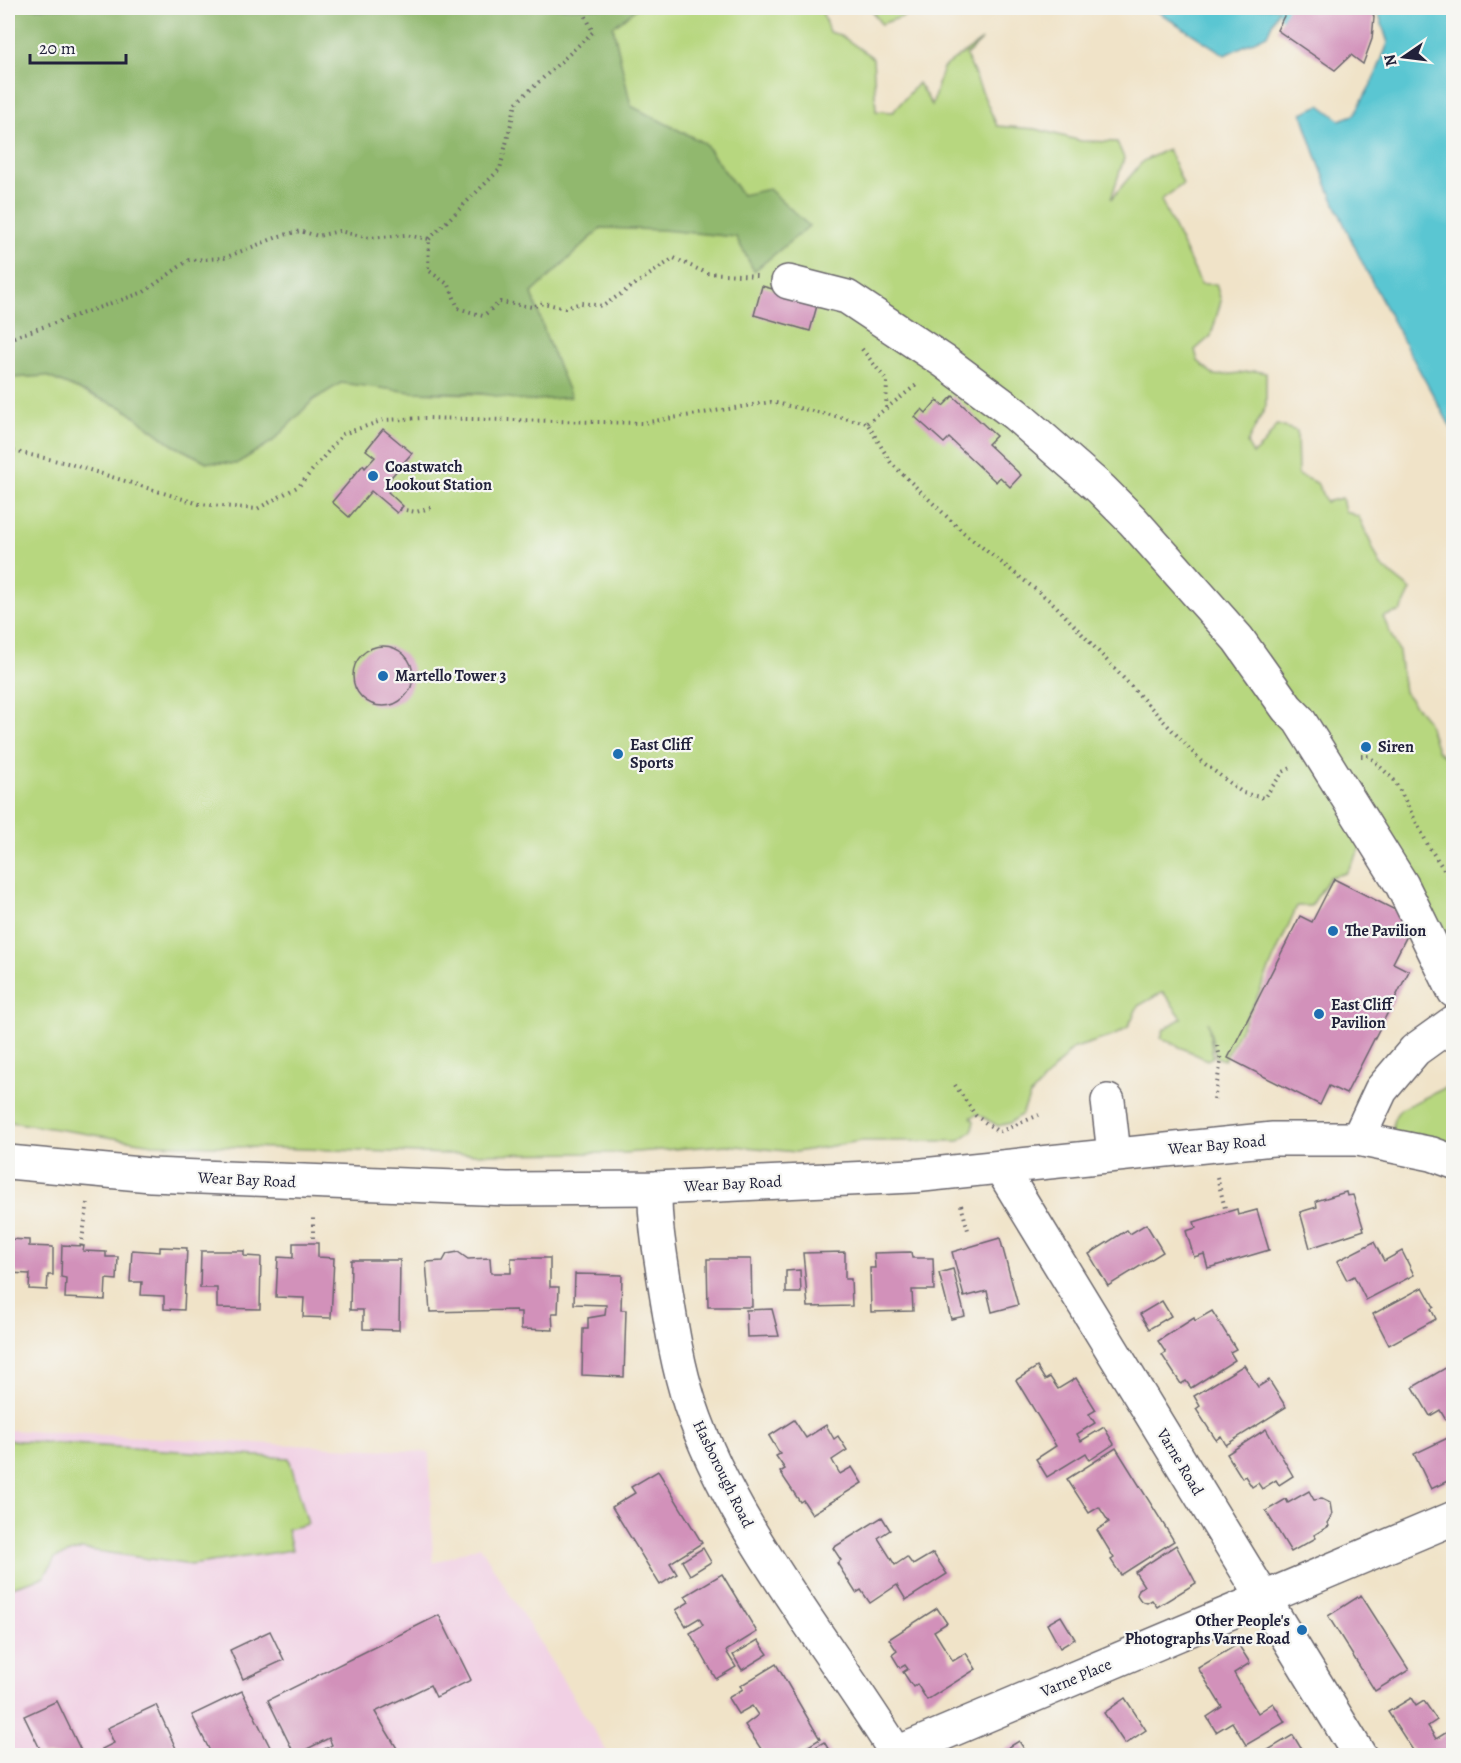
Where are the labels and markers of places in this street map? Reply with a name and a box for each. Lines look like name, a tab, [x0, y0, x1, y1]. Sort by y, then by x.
place label: Coastwatch Lookout Station	[385, 456, 492, 496]
marker: Coastwatch Lookout Station	[366, 469, 380, 483]
place label: Martello Tower 3	[395, 665, 506, 687]
marker: Martello Tower 3	[376, 669, 390, 683]
place label: East Cliff Sports	[630, 734, 694, 774]
place label: Siren	[1378, 736, 1414, 758]
marker: Siren	[1359, 740, 1373, 754]
marker: East Cliff Sports	[611, 747, 625, 761]
place label: The Pavilion	[1345, 920, 1426, 942]
marker: The Pavilion	[1326, 924, 1340, 938]
place label: East Cliff Pavilion	[1331, 994, 1395, 1034]
marker: East Cliff Pavilion	[1312, 1007, 1326, 1021]
place label: Other People's Photographs Varne Road	[1125, 1610, 1290, 1650]
marker: Other People's Photographs Varne Road	[1295, 1623, 1309, 1637]

